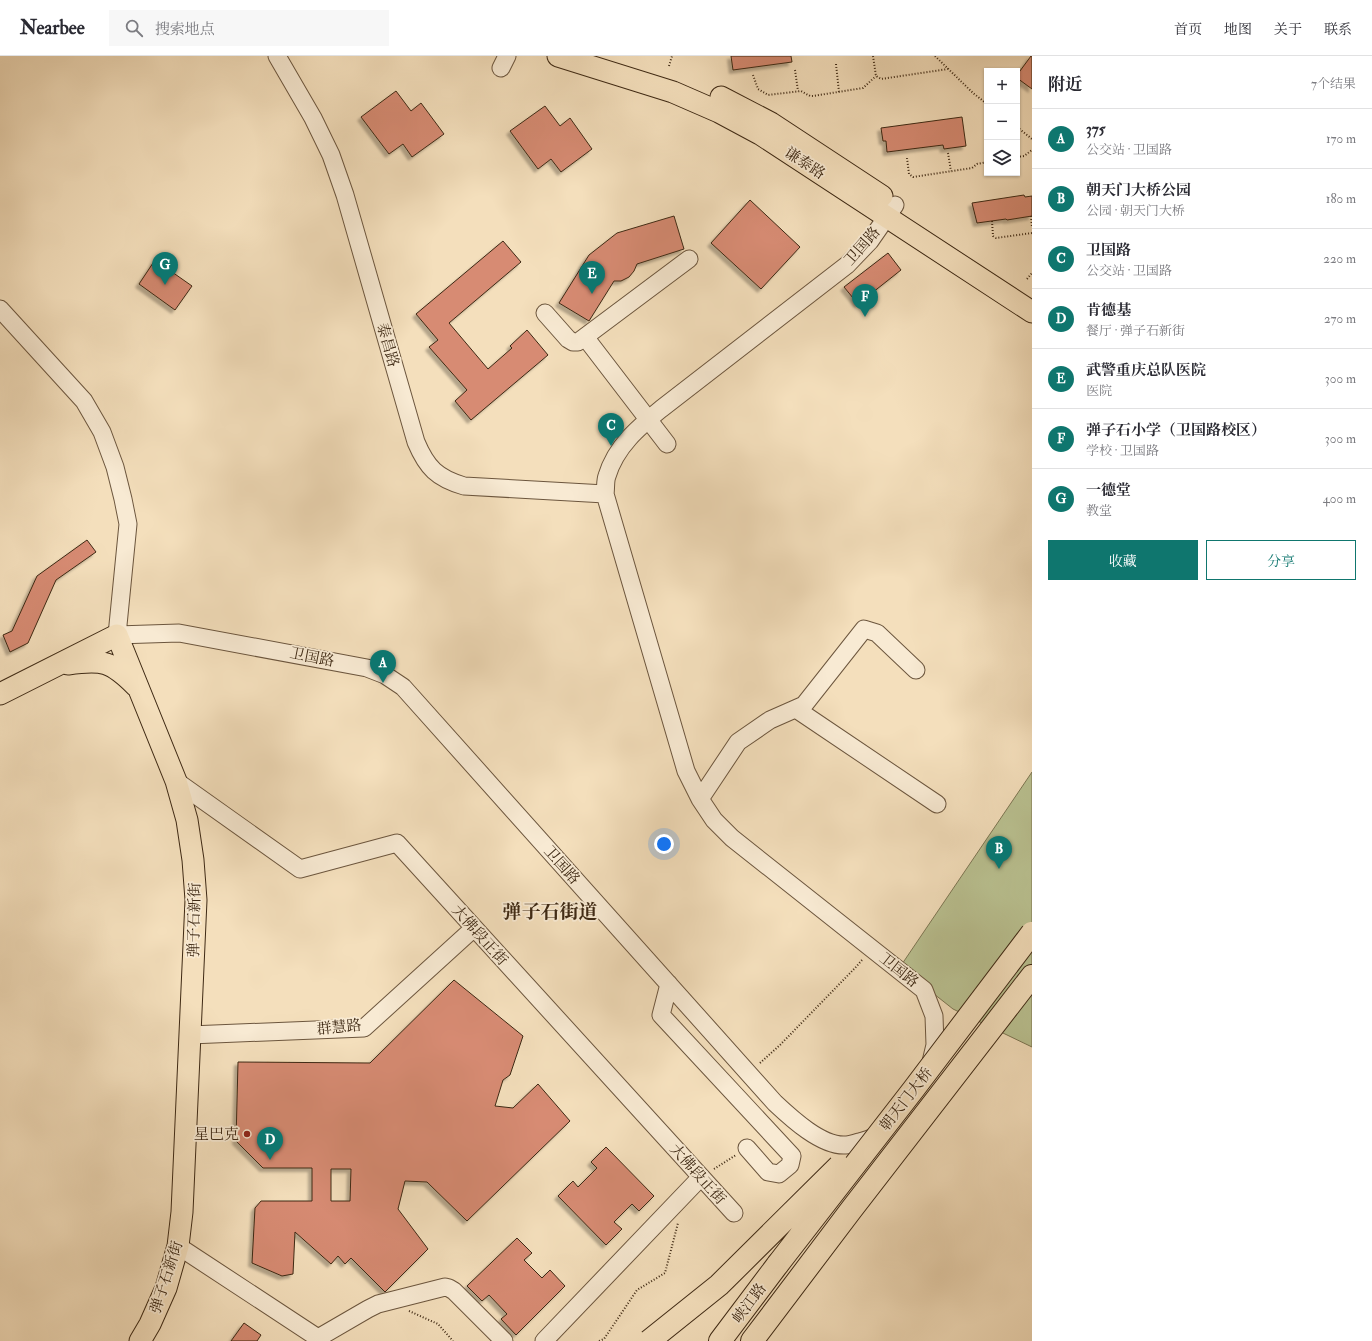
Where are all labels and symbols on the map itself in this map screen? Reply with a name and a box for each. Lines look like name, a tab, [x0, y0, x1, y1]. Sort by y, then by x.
street label: 谦泰路	[781, 143, 829, 184]
street label: 卫国路	[840, 223, 884, 270]
pin: G	[152, 252, 178, 285]
pin: E	[579, 261, 605, 294]
pin: F	[852, 284, 878, 317]
street label: 泰昌路	[372, 321, 403, 369]
pin: C	[598, 413, 624, 446]
street label: 卫国路	[288, 644, 336, 671]
pin: A	[370, 650, 396, 683]
your location	[654, 834, 674, 854]
pin: B	[986, 836, 1012, 869]
street label: 卫国路	[540, 842, 584, 888]
street label: 弹子石新街	[184, 882, 205, 958]
district label: 弹子石街道	[502, 900, 598, 924]
street label: 大佛段正街	[447, 901, 512, 970]
street label: 卫国路	[875, 949, 922, 992]
street label: 群慧路	[316, 1016, 362, 1039]
street label: 朝天门大桥	[876, 1064, 937, 1135]
place label: 星巴克	[194, 1125, 239, 1144]
pin: D	[257, 1127, 283, 1160]
marker: 星巴克	[242, 1129, 252, 1139]
street label: 大佛段正街	[665, 1140, 730, 1209]
street label: 弹子石新街	[146, 1239, 187, 1316]
street label: 峡江路	[728, 1280, 771, 1327]

